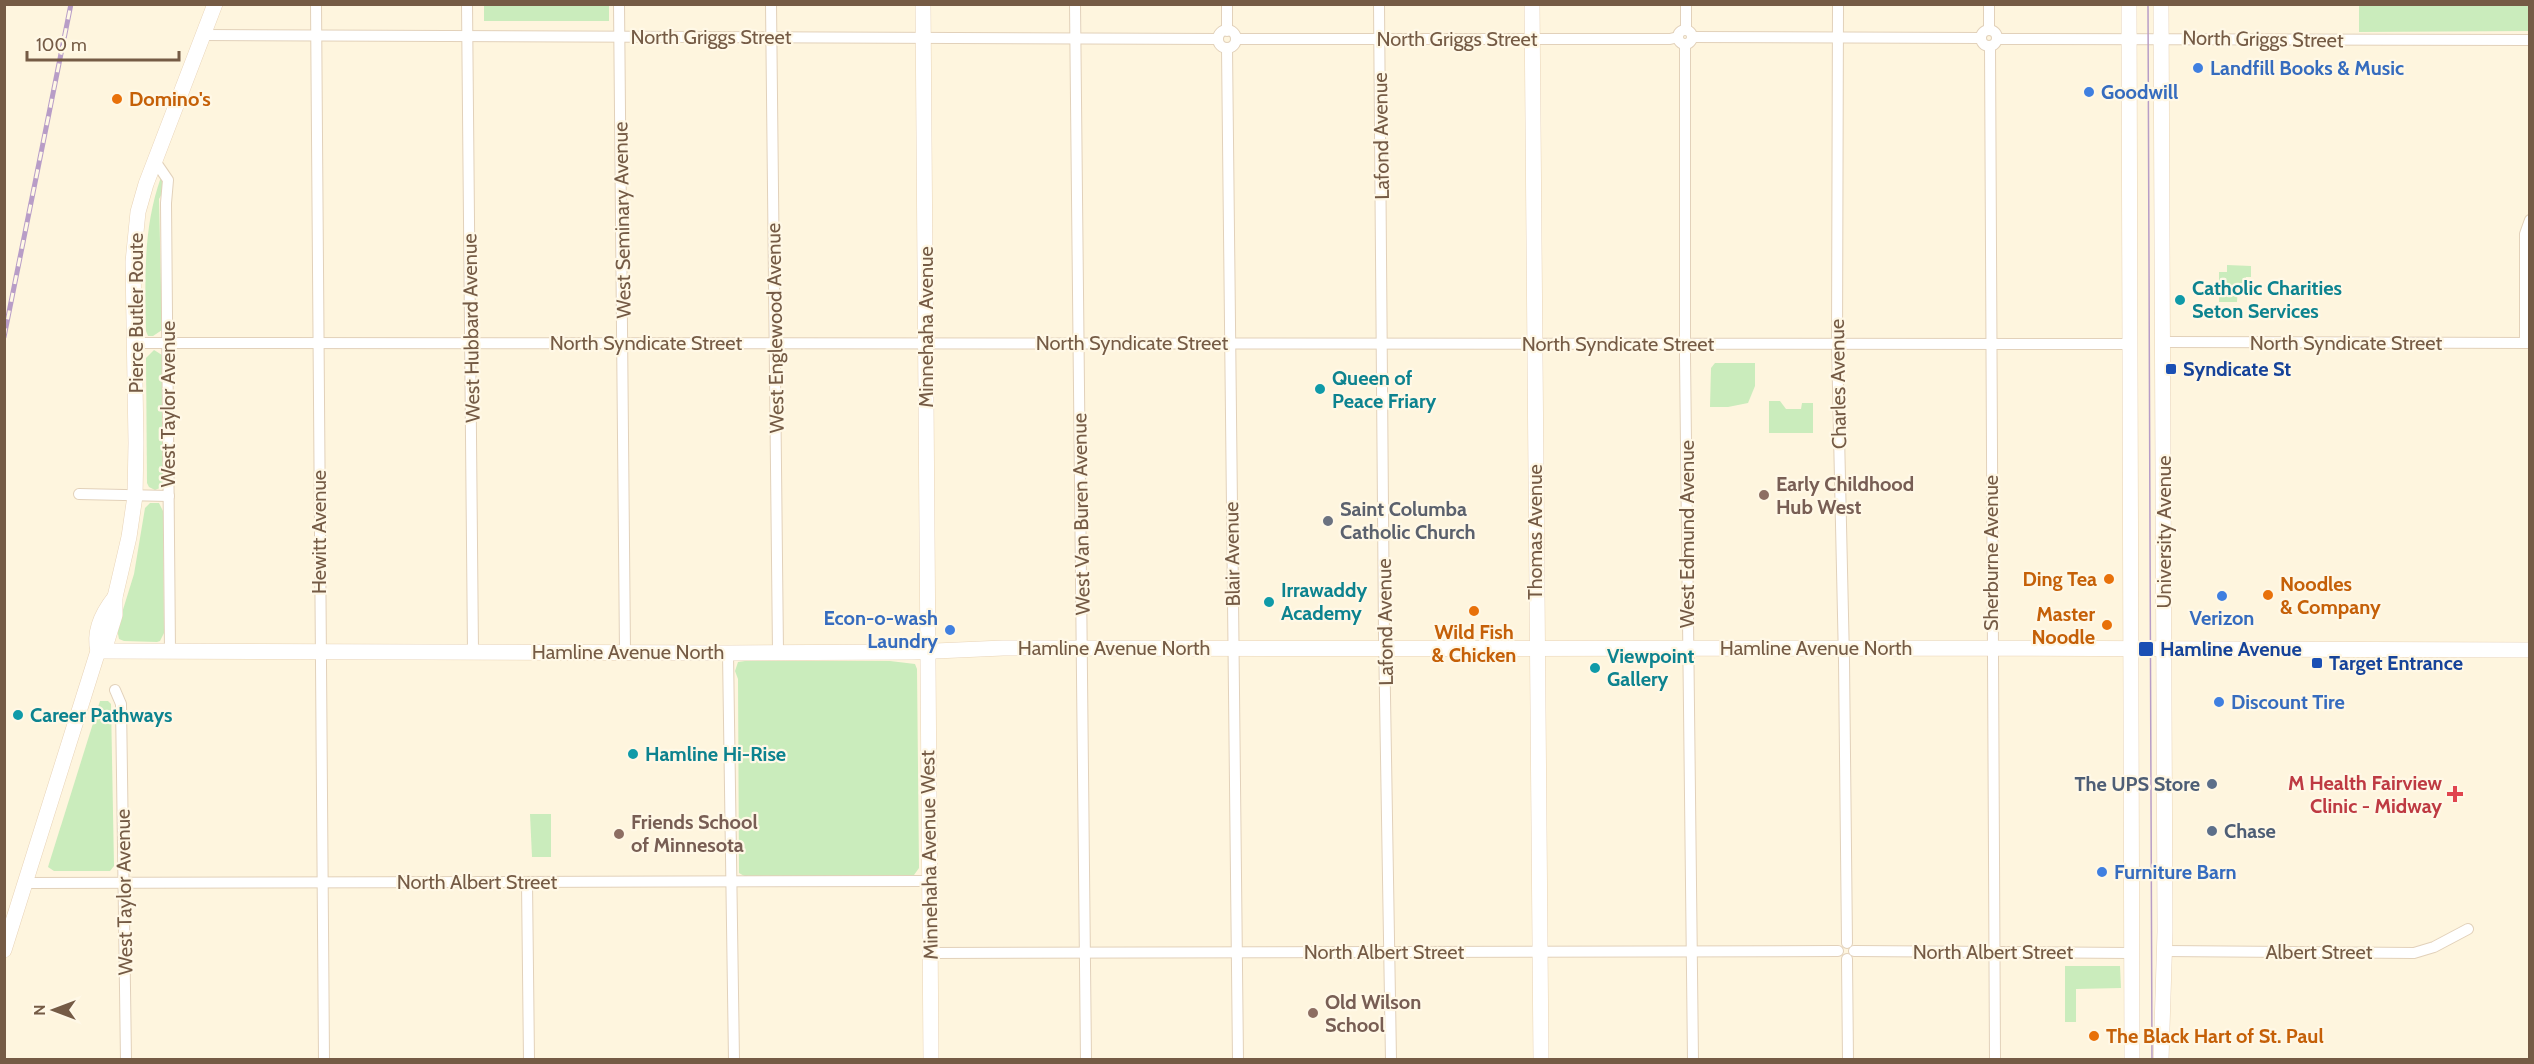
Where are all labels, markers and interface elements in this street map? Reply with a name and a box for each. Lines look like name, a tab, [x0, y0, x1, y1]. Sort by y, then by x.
scale bar	[27, 24, 178, 62]
street label: North Griggs Street	[630, 25, 792, 49]
street label: North Griggs Street	[2182, 26, 2344, 52]
street label: North Griggs Street	[1376, 27, 1538, 51]
text: 100 m	[36, 34, 87, 56]
place label: Landfill Books & Music	[2210, 56, 2404, 80]
marker: Landfill Books & Music	[2191, 61, 2205, 75]
street label: Lafond Avenue	[1368, 72, 1394, 200]
place label: Goodwill	[2101, 80, 2178, 104]
marker: Goodwill	[2082, 85, 2096, 99]
place label: Domino's	[129, 87, 211, 111]
marker: Domino's	[110, 92, 124, 106]
street label: West Seminary Avenue	[608, 121, 636, 319]
street label: West Englewood Avenue	[761, 223, 789, 433]
street label: Pierce Butler Route	[124, 233, 148, 393]
street label: West Hubbard Avenue	[457, 233, 485, 423]
street label: Minnehaha Avenue	[914, 246, 938, 408]
place label: Catholic Charities Seton Services	[2192, 276, 2342, 323]
marker: Catholic Charities Seton Services	[2173, 293, 2187, 307]
street label: Charles Avenue	[1825, 319, 1851, 449]
street label: West Taylor Avenue	[156, 321, 180, 487]
street label: North Syndicate Street	[550, 331, 742, 355]
street label: North Syndicate Street	[1036, 331, 1228, 355]
street label: North Syndicate Street	[2250, 331, 2442, 355]
street label: North Syndicate Street	[1522, 332, 1714, 356]
place label: Syndicate St	[2183, 357, 2291, 381]
marker: Syndicate St	[2164, 362, 2178, 376]
place label: Queen of Peace Friary	[1332, 366, 1436, 413]
marker: Queen of Peace Friary	[1313, 382, 1327, 396]
street label: West Van Buren Avenue	[1067, 413, 1095, 615]
street label: West Edmund Avenue	[1675, 440, 1699, 628]
street label: University Avenue	[2152, 455, 2176, 609]
street label: Thomas Avenue	[1523, 464, 1547, 600]
street label: Hewitt Avenue	[307, 470, 331, 594]
place label: Early Childhood Hub West	[1776, 472, 1914, 519]
street label: Sherburne Avenue	[1979, 475, 2003, 631]
marker: Early Childhood Hub West	[1757, 488, 1771, 502]
place label: Saint Columba Catholic Church	[1340, 497, 1476, 544]
street label: Blair Avenue	[1219, 501, 1245, 607]
marker: Saint Columba Catholic Church	[1321, 514, 1335, 528]
street label: Lafond Avenue	[1372, 558, 1398, 686]
place label: Ding Tea	[2023, 567, 2097, 591]
marker: Ding Tea	[2102, 572, 2116, 586]
place label: Noodles & Company	[2280, 572, 2381, 619]
place label: Irrawaddy Academy	[1281, 578, 1367, 625]
marker: Noodles & Company	[2261, 588, 2275, 602]
marker: Verizon	[2215, 589, 2229, 603]
marker: Irrawaddy Academy	[1262, 595, 1276, 609]
place label: Master Noodle	[2031, 602, 2095, 649]
marker: Wild Fish & Chicken	[1467, 604, 1481, 618]
place label: Econ-o-wash Laundry	[823, 606, 938, 653]
place label: Verizon	[2190, 606, 2254, 630]
marker: Master Noodle	[2100, 618, 2114, 632]
place label: Wild Fish & Chicken	[1432, 620, 1516, 667]
marker: Econ-o-wash Laundry	[943, 623, 957, 637]
street label: Hamline Avenue North	[1018, 636, 1210, 660]
street label: Hamline Avenue North	[1720, 636, 1912, 660]
place label: Hamline Avenue	[2160, 637, 2302, 661]
street label: Hamline Avenue North	[532, 640, 724, 664]
marker: Hamline Avenue	[2137, 640, 2155, 658]
place label: Viewpoint Gallery	[1607, 644, 1694, 691]
place label: Target Entrance	[2329, 651, 2463, 675]
marker: Target Entrance	[2310, 656, 2324, 670]
marker: Viewpoint Gallery	[1588, 661, 1602, 675]
place label: Discount Tire	[2231, 690, 2345, 714]
marker: Discount Tire	[2212, 695, 2226, 709]
place label: Career Pathways	[30, 703, 173, 727]
marker: Career Pathways	[11, 708, 25, 722]
place label: Hamline Hi-Rise	[645, 742, 786, 766]
marker: Hamline Hi-Rise	[626, 747, 640, 761]
street label: Minnehaha Avenue West	[915, 750, 943, 960]
place label: M Health Fairview Clinic - Midway	[2288, 771, 2442, 818]
place label: The UPS Store	[2074, 772, 2200, 796]
marker: The UPS Store	[2205, 777, 2219, 791]
marker: M Health Fairview Clinic - Midway	[2446, 785, 2464, 803]
street label: West Taylor Avenue	[111, 809, 137, 975]
place label: Friends School of Minnesota	[631, 810, 758, 857]
place label: Chase	[2224, 819, 2276, 843]
marker: Chase	[2205, 824, 2219, 838]
marker: Friends School of Minnesota	[612, 827, 626, 841]
place label: Furniture Barn	[2114, 860, 2237, 884]
marker: Furniture Barn	[2095, 865, 2109, 879]
street label: North Albert Street	[397, 870, 557, 894]
street label: North Albert Street	[1304, 940, 1464, 964]
street label: North Albert Street	[1913, 940, 2073, 964]
street label: Albert Street	[2265, 940, 2373, 964]
north arrow	[24, 980, 84, 1040]
place label: Old Wilson School	[1325, 990, 1421, 1037]
text: N	[30, 1004, 49, 1016]
marker: Old Wilson School	[1306, 1006, 1320, 1020]
place label: The Black Hart of St. Paul	[2106, 1024, 2324, 1048]
marker: The Black Hart of St. Paul	[2087, 1029, 2101, 1043]

